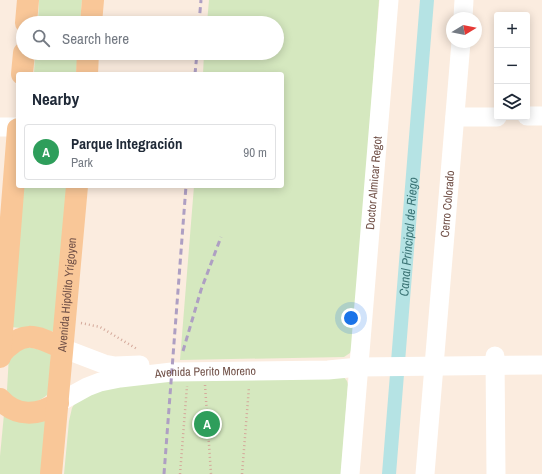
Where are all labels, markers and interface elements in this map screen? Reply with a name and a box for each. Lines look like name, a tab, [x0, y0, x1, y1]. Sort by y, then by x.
north arrow	[446, 12, 482, 48]
map controls	[494, 12, 530, 120]
button: +	[494, 12, 530, 48]
search box	[16, 16, 284, 60]
icon: search	[30, 27, 52, 49]
text: Search here	[62, 28, 129, 49]
button: −	[494, 48, 530, 84]
button: layers	[494, 84, 530, 120]
text: Nearby	[32, 87, 79, 110]
text: Parque Integración	[71, 133, 182, 154]
street label: Doctor Almicar Regot	[362, 135, 386, 230]
text: A	[42, 144, 50, 161]
text: 90 m	[243, 144, 267, 161]
text: Park	[71, 154, 93, 171]
street label: Cerro Colorado	[437, 170, 458, 238]
water label: Canal Principal de Riego	[395, 177, 422, 297]
street label: Avenida Hipólito Yrigoyen	[54, 237, 80, 354]
your location	[341, 308, 361, 328]
street label: Avenida Perito Moreno	[153, 363, 256, 382]
pin: A	[194, 409, 220, 439]

